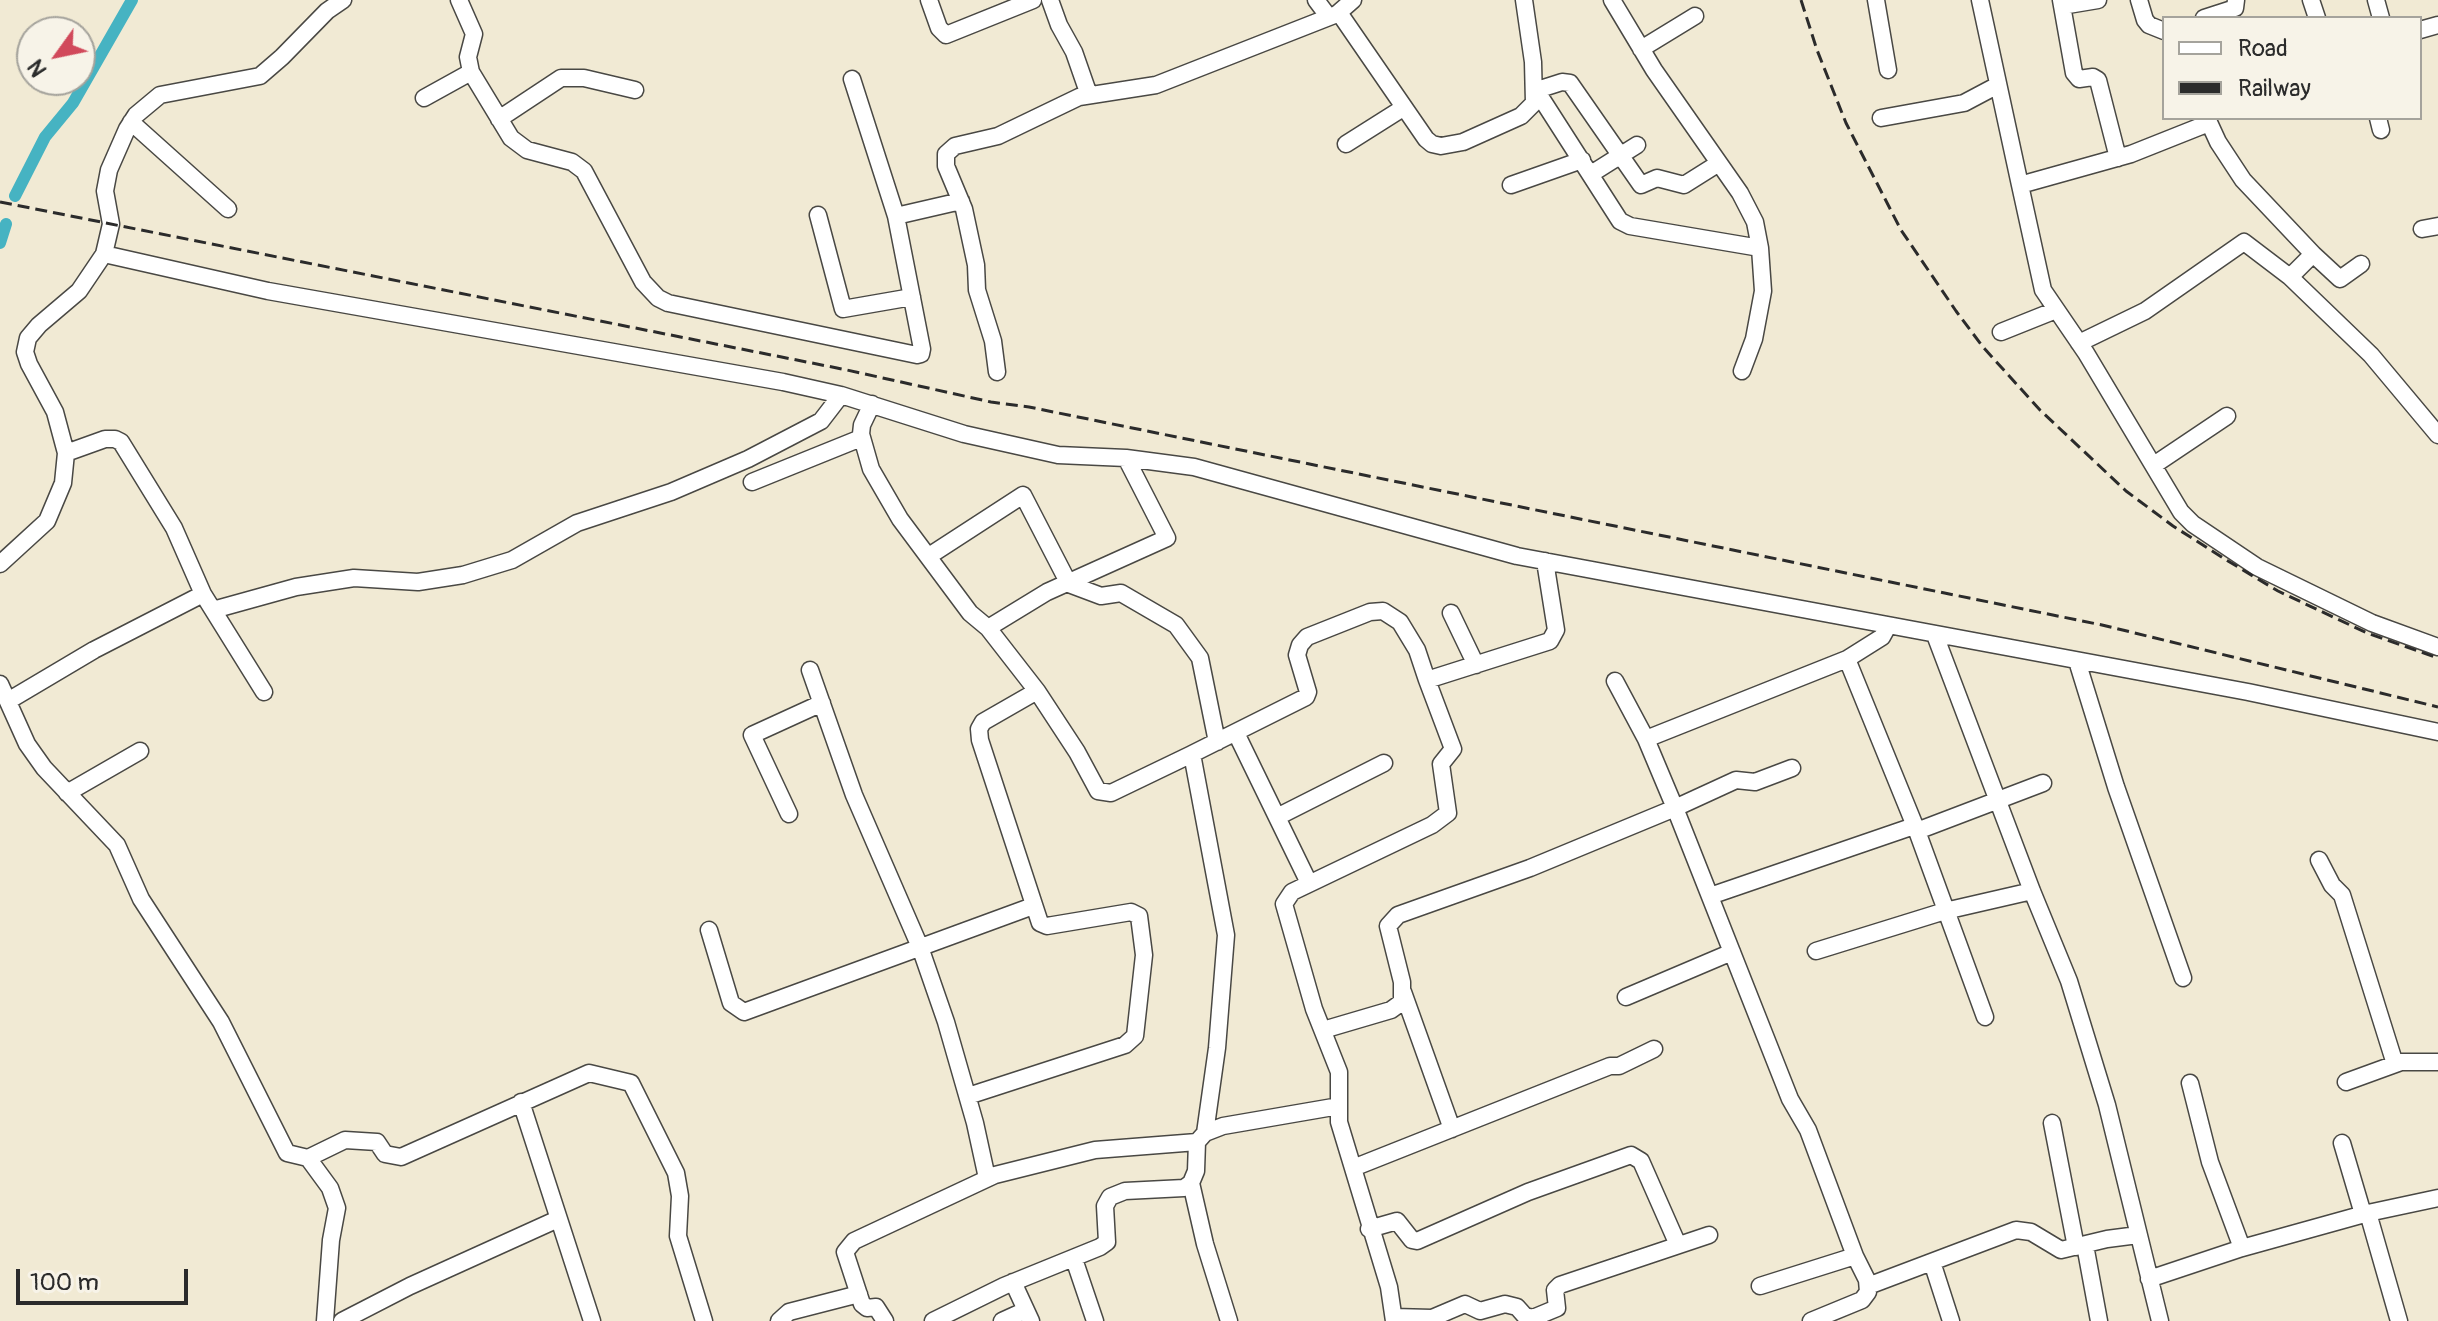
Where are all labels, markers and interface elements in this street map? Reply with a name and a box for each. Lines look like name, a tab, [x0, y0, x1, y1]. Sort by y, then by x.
north arrow	[16, 16, 96, 96]
legend	[2162, 16, 2422, 120]
text: Road	[2238, 34, 2288, 63]
text: N	[22, 54, 53, 82]
text: Railway	[2238, 74, 2311, 103]
scale bar	[20, 1253, 192, 1303]
text: 100 m	[30, 1268, 99, 1297]

